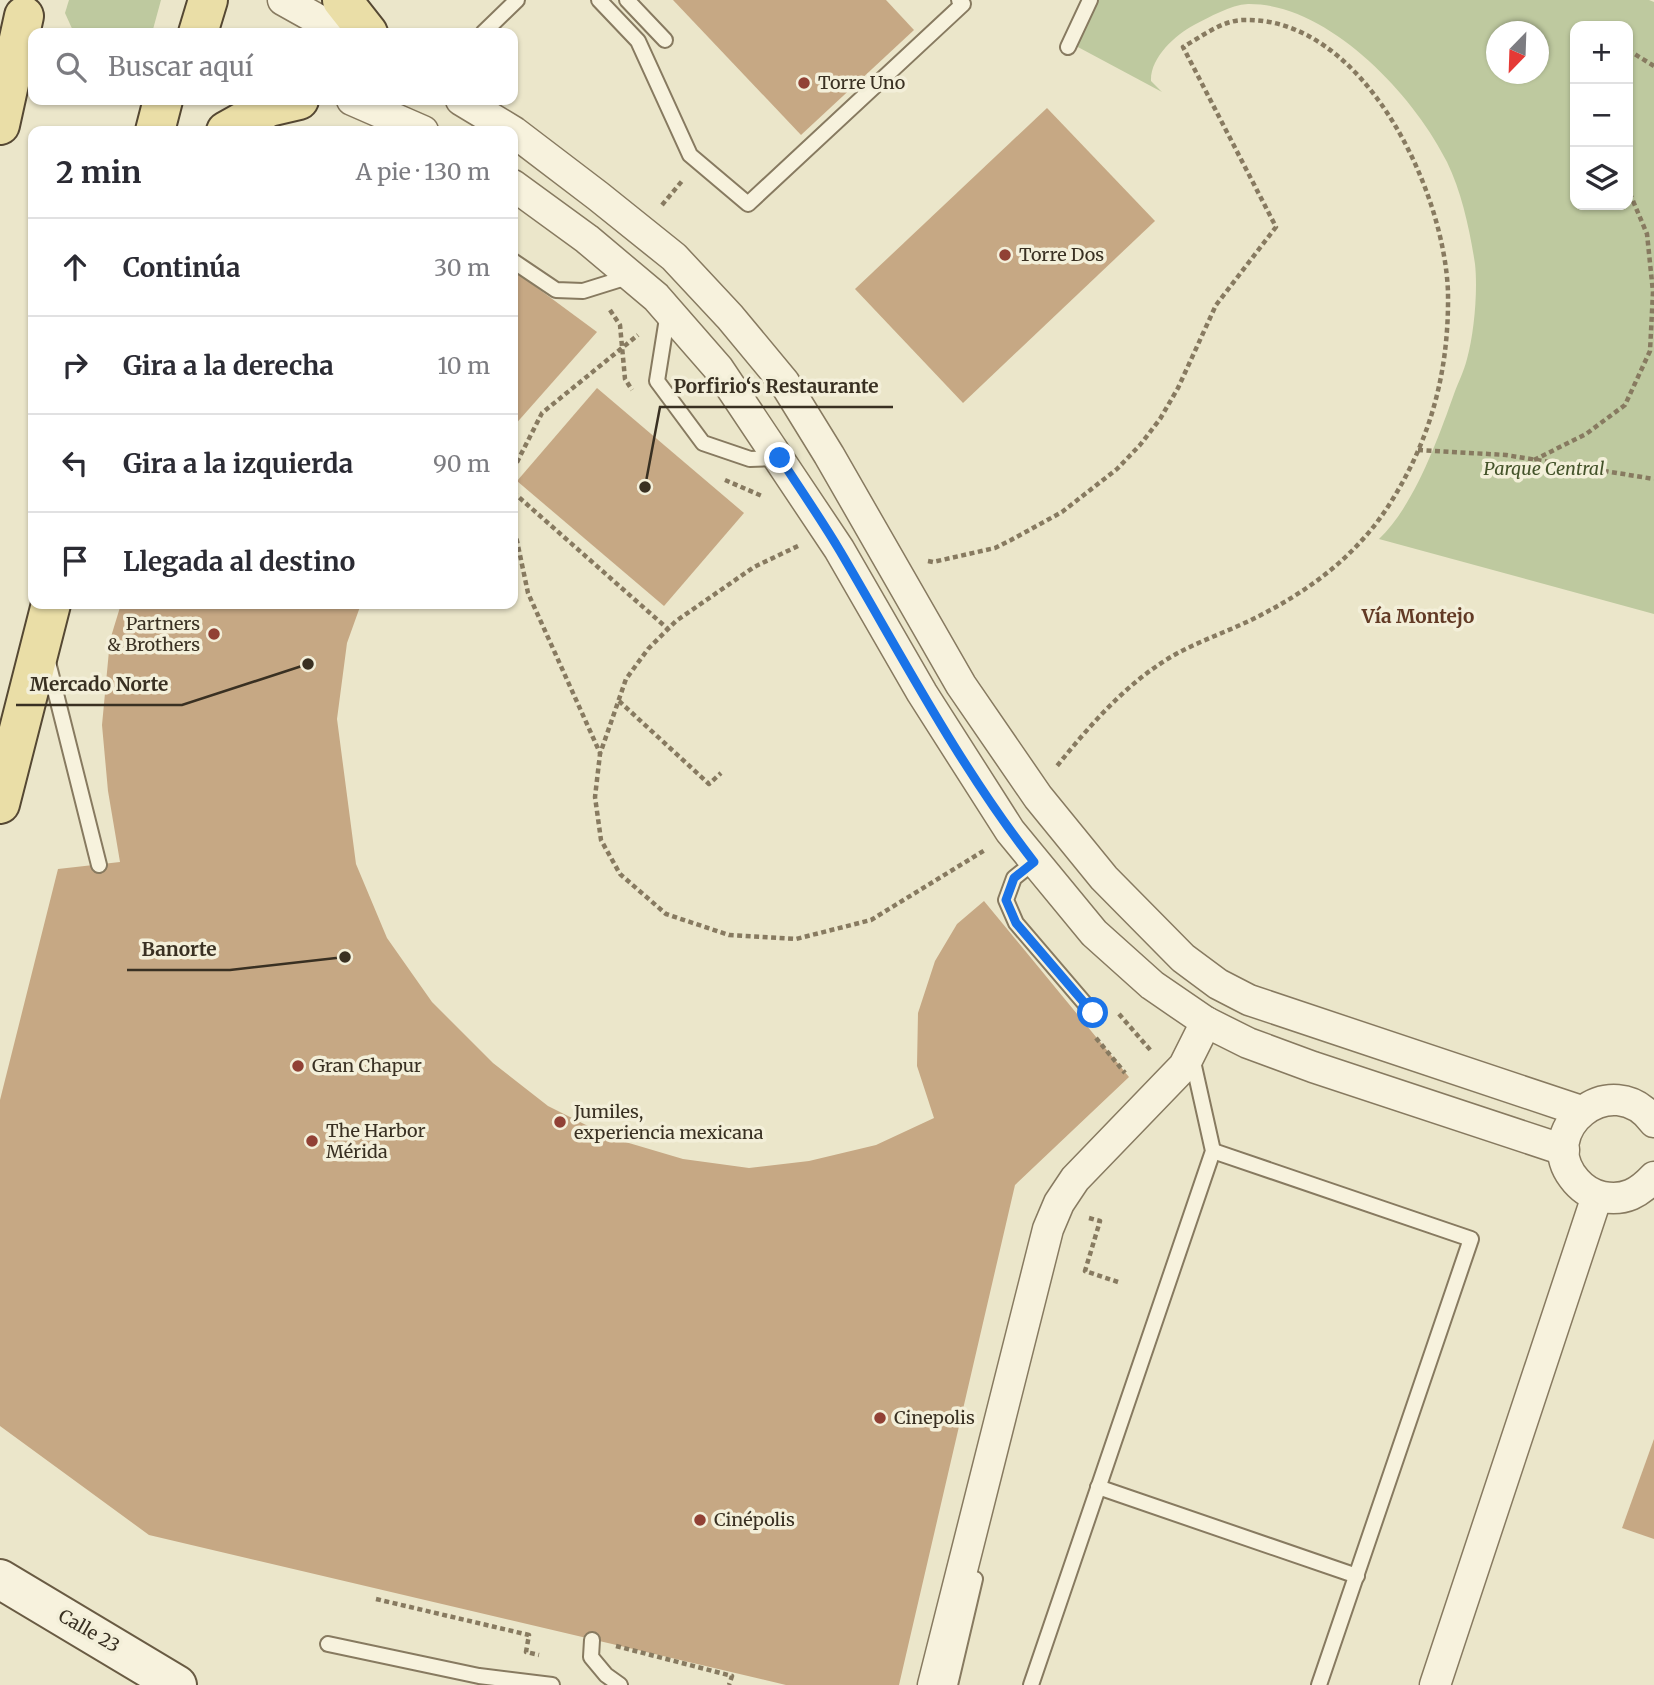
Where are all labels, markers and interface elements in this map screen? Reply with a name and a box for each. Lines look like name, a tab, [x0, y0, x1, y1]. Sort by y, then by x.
north arrow	[1486, 21, 1549, 84]
map controls	[1570, 21, 1633, 210]
button: +	[1570, 21, 1633, 84]
search box	[28, 28, 518, 105]
icon: search	[52, 48, 90, 86]
text: Buscar aquí	[108, 50, 253, 83]
place label: Torre Uno	[818, 71, 905, 94]
marker: Torre Uno	[796, 75, 812, 91]
button: −	[1570, 84, 1633, 147]
button: layers	[1570, 147, 1633, 210]
text: 2 min	[56, 153, 141, 191]
text: A pie · 130 m	[356, 157, 490, 186]
place label: Torre Dos	[1019, 243, 1104, 266]
marker: Torre Dos	[997, 247, 1013, 263]
icon: ahead	[56, 248, 94, 286]
text: Continúa	[123, 251, 241, 284]
text: 30 m	[434, 253, 490, 282]
icon: right	[56, 346, 94, 384]
text: Gira a la derecha	[123, 349, 334, 382]
text: 10 m	[437, 351, 490, 380]
callout: Porfirio‘s Restaurante	[660, 367, 893, 407]
text: Porfirio‘s Restaurante	[673, 374, 879, 398]
route end	[764, 442, 795, 473]
icon: left	[56, 444, 94, 482]
text: Gira a la izquierda	[123, 447, 353, 480]
text: 90 m	[433, 449, 490, 478]
park label: Parque Central	[1483, 457, 1605, 480]
icon: arrive	[56, 542, 94, 580]
text: Llegada al destino	[123, 545, 355, 578]
district label: Vía Montejo	[1361, 604, 1474, 628]
place label: Partners & Brothers	[107, 612, 200, 656]
marker: Partners & Brothers	[206, 626, 222, 642]
callout: Mercado Norte	[16, 665, 182, 705]
text: Mercado Norte	[30, 672, 168, 696]
callout: Banorte	[127, 930, 230, 970]
text: Banorte	[142, 937, 216, 961]
route start	[1077, 997, 1108, 1028]
place label: Gran Chapur	[312, 1054, 422, 1077]
marker: Gran Chapur	[290, 1058, 306, 1074]
place label: Jumiles, experiencia mexicana	[573, 1100, 764, 1144]
marker: Jumiles, experiencia mexicana	[552, 1114, 568, 1130]
place label: The Harbor Mérida	[326, 1119, 426, 1163]
marker: The Harbor Mérida	[304, 1133, 320, 1149]
place label: Cinepolis	[894, 1406, 975, 1429]
marker: Cinepolis	[872, 1410, 888, 1426]
place label: Cinépolis	[714, 1508, 795, 1531]
marker: Cinépolis	[692, 1512, 708, 1528]
street label: Calle 23	[55, 1604, 124, 1657]

